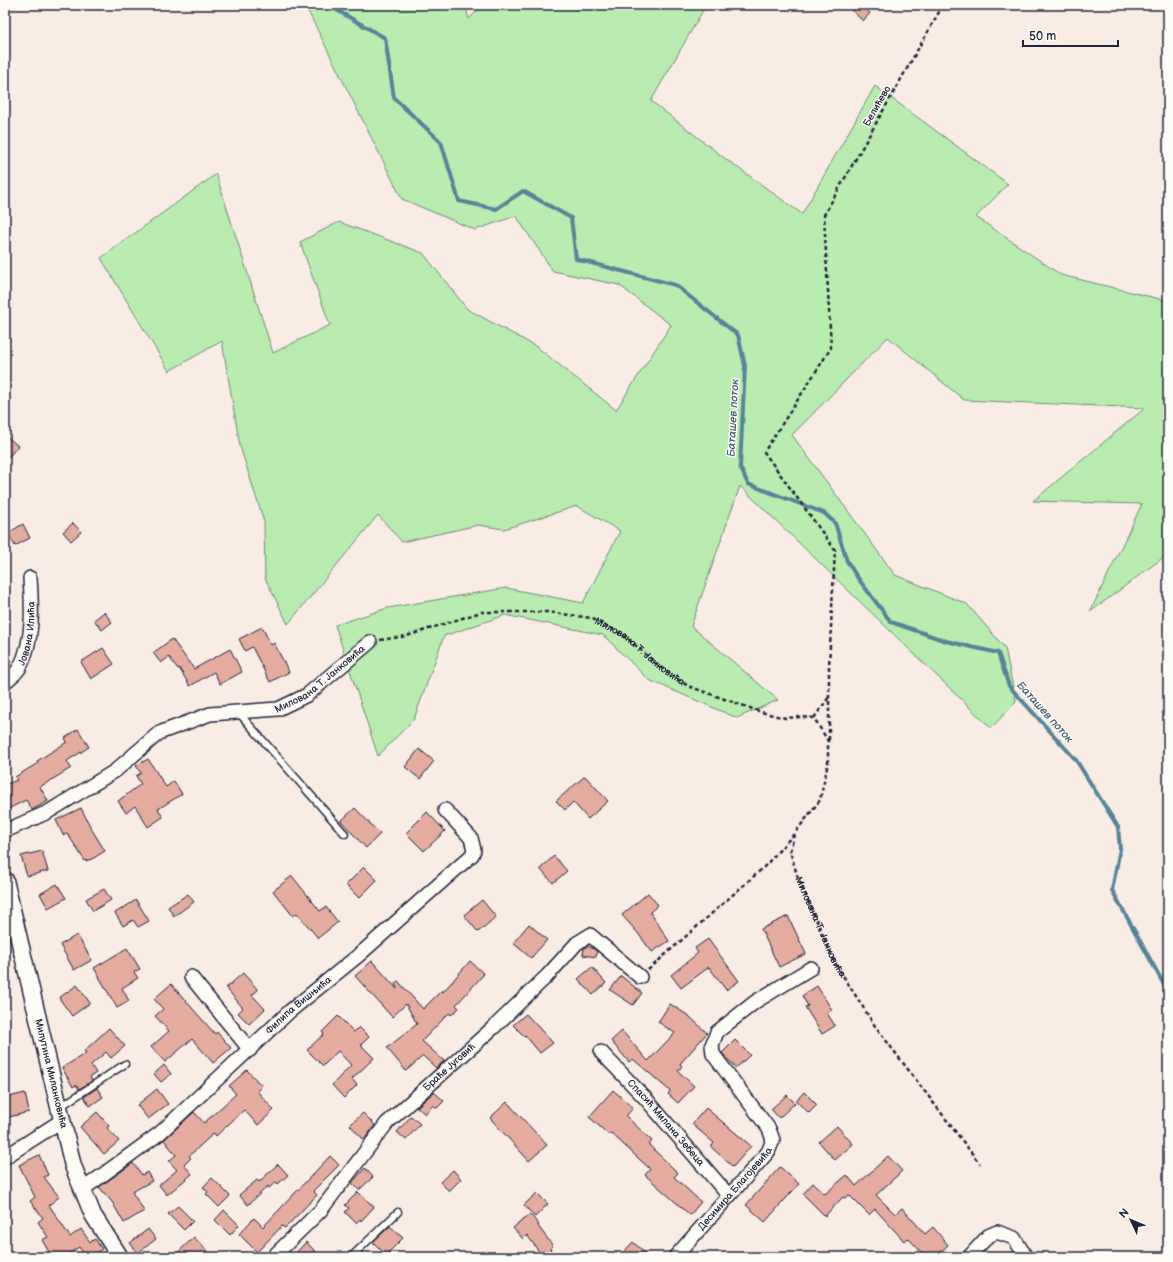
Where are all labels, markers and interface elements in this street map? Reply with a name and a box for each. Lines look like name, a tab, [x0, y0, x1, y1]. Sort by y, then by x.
scale bar	[1023, 22, 1118, 48]
text: 50 m	[1029, 29, 1056, 44]
street label: Белићево	[861, 84, 893, 128]
water label: Баташев поток	[724, 379, 742, 457]
street label: Јована Илића	[16, 601, 37, 668]
street label: Милована Т. Јанковића	[592, 615, 687, 688]
street label: Милована Т. Јанковића	[273, 643, 368, 716]
water label: Баташев поток	[1014, 679, 1076, 745]
street label: Милована Т. Јанковића	[793, 875, 849, 980]
street label: Филипа Вишњића	[263, 974, 334, 1037]
street label: Милутина Миланковића	[32, 1018, 70, 1130]
street label: Браће Југовић	[421, 1041, 478, 1094]
street label: Спасић Милана Зебеца	[625, 1077, 707, 1169]
street label: Десимира Благојевића	[695, 1146, 775, 1233]
north arrow	[1111, 1200, 1151, 1240]
text: N	[1117, 1206, 1132, 1221]

